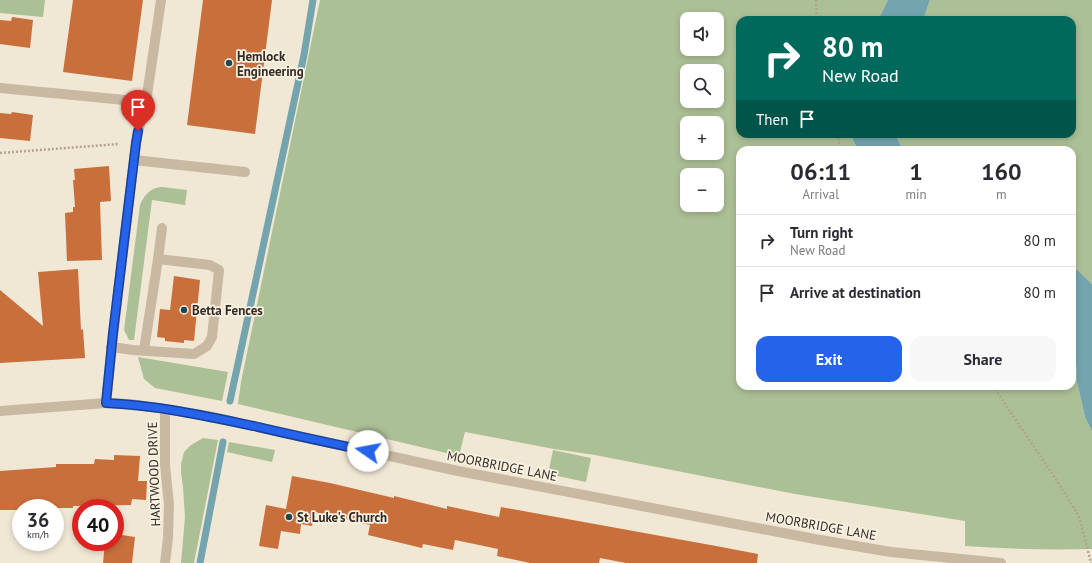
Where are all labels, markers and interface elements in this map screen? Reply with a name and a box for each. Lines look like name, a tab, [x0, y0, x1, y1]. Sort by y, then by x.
map controls	[680, 12, 724, 212]
button: sound	[680, 12, 724, 56]
text: 80 m	[822, 28, 883, 65]
icon: right	[756, 32, 808, 84]
place label: Hemlock Engineering	[237, 48, 304, 80]
marker: Hemlock Engineering	[224, 58, 234, 68]
button: search	[680, 64, 724, 108]
text: New Road	[822, 64, 899, 87]
pin	[121, 90, 155, 131]
icon: arrive	[127, 96, 149, 118]
icon: arrive	[796, 108, 818, 130]
text: Then	[756, 110, 788, 129]
button: +	[680, 116, 724, 160]
text: 06:11	[790, 156, 851, 187]
text: 1	[909, 156, 923, 187]
text: 160	[981, 156, 1022, 187]
button: −	[680, 168, 724, 212]
text: Arrival	[803, 186, 839, 203]
text: min	[905, 186, 927, 203]
text: m	[996, 186, 1007, 203]
text: Turn right	[790, 223, 853, 242]
icon: right	[756, 230, 778, 252]
text: 80 m	[1023, 231, 1056, 250]
text: New Road	[790, 242, 845, 259]
icon: arrive	[756, 282, 778, 304]
text: Arrive at destination	[790, 283, 921, 302]
text: 80 m	[1023, 283, 1056, 302]
place label: Betta Fences	[192, 302, 263, 319]
marker: Betta Fences	[179, 305, 189, 315]
button: Exit	[756, 336, 902, 382]
button: Share	[910, 336, 1056, 382]
street label: HARTWOOD DRIVE	[144, 421, 164, 527]
position arrow	[347, 430, 389, 472]
street label: MOORBRIDGE LANE	[445, 447, 559, 485]
speed limit sign: 40	[72, 499, 124, 551]
text: 36	[27, 507, 49, 533]
street label: MOORBRIDGE LANE	[764, 508, 878, 544]
place label: St Luke's Church	[297, 509, 387, 526]
marker: St Luke's Church	[284, 512, 294, 522]
text: km/h	[27, 528, 49, 541]

